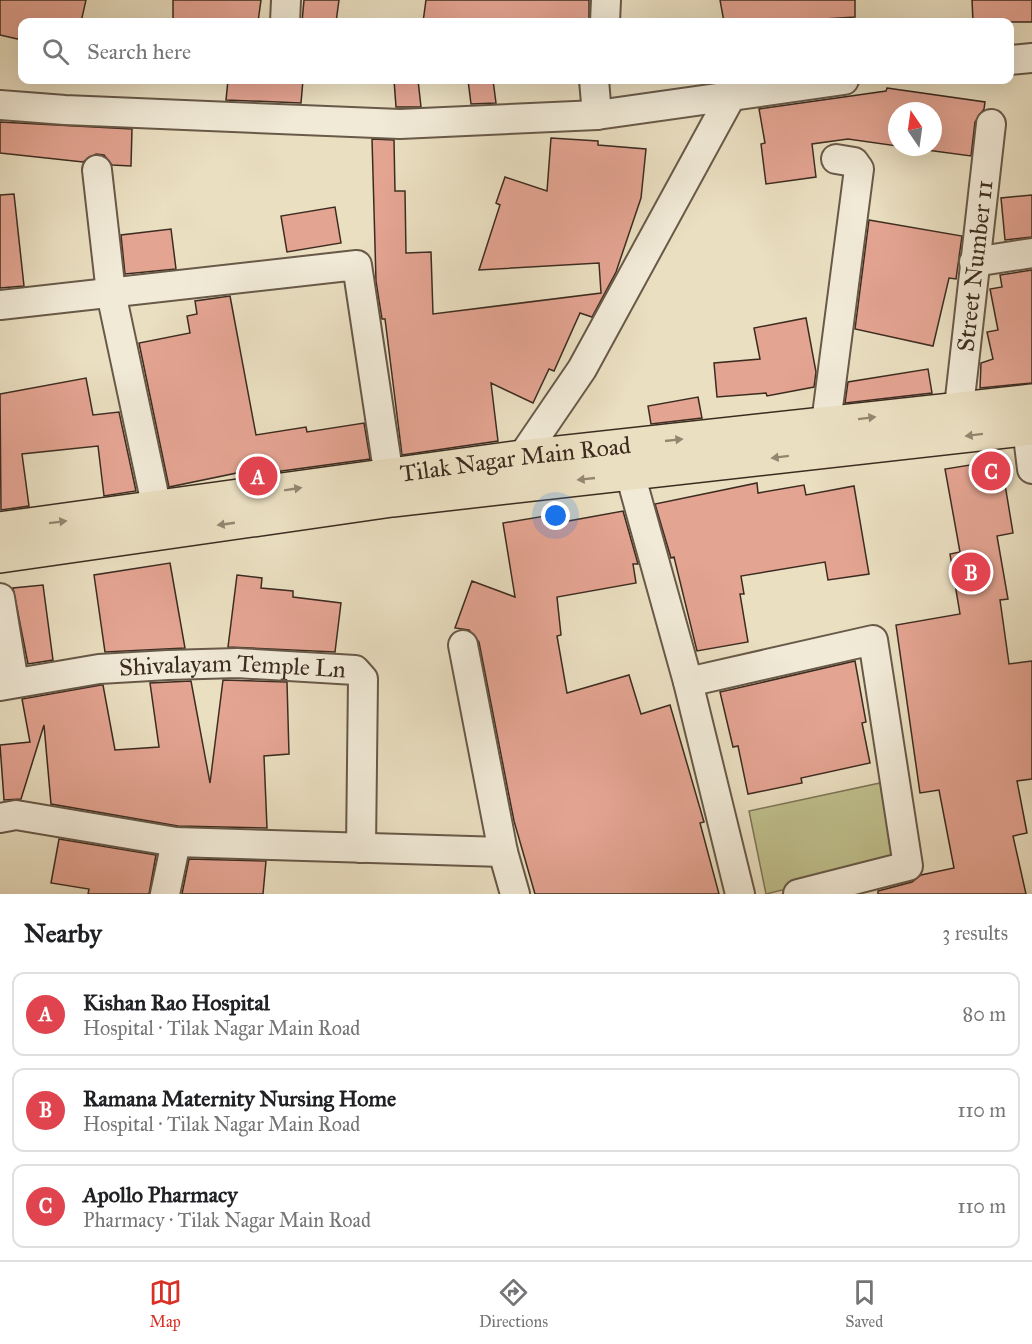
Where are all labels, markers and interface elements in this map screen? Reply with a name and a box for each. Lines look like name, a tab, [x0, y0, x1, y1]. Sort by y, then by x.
search box	[18, 18, 1014, 84]
icon: search	[39, 35, 72, 68]
text: Search here	[87, 38, 191, 65]
north arrow	[888, 102, 942, 156]
street label: Street Number 11	[950, 179, 1000, 353]
one-way arrow	[858, 413, 877, 423]
street label: Tilak Nagar Main Road	[398, 430, 632, 489]
one-way arrow	[964, 430, 983, 439]
one-way arrow	[664, 435, 683, 445]
pin: C	[972, 448, 1010, 494]
one-way arrow	[771, 452, 790, 461]
pin: A	[238, 454, 278, 498]
one-way arrow	[577, 474, 596, 484]
one-way arrow	[283, 484, 302, 493]
your location	[541, 501, 570, 530]
one-way arrow	[49, 517, 68, 526]
one-way arrow	[217, 520, 236, 529]
pin: B	[952, 550, 990, 594]
street label: Shivalayam Temple Ln	[118, 648, 347, 684]
text: Nearby	[24, 917, 102, 949]
text: 3 results	[942, 921, 1008, 945]
text: Kishan Rao Hospital	[83, 989, 270, 1016]
text: A	[39, 1002, 52, 1026]
text: 80 m	[963, 1002, 1006, 1026]
text: Hospital · Tilak Nagar Main Road	[83, 1016, 360, 1040]
text: Ramana Maternity Nursing Home	[83, 1085, 396, 1112]
text: B	[39, 1098, 52, 1122]
text: 110 m	[958, 1098, 1006, 1122]
text: Hospital · Tilak Nagar Main Road	[83, 1112, 360, 1136]
text: Apollo Pharmacy	[83, 1181, 238, 1208]
text: C	[39, 1194, 52, 1218]
text: 110 m	[958, 1194, 1006, 1218]
text: Pharmacy · Tilak Nagar Main Road	[83, 1208, 371, 1232]
tab: Map	[149, 1276, 182, 1331]
tab: Directions	[479, 1276, 548, 1331]
tab: Saved	[845, 1276, 883, 1331]

